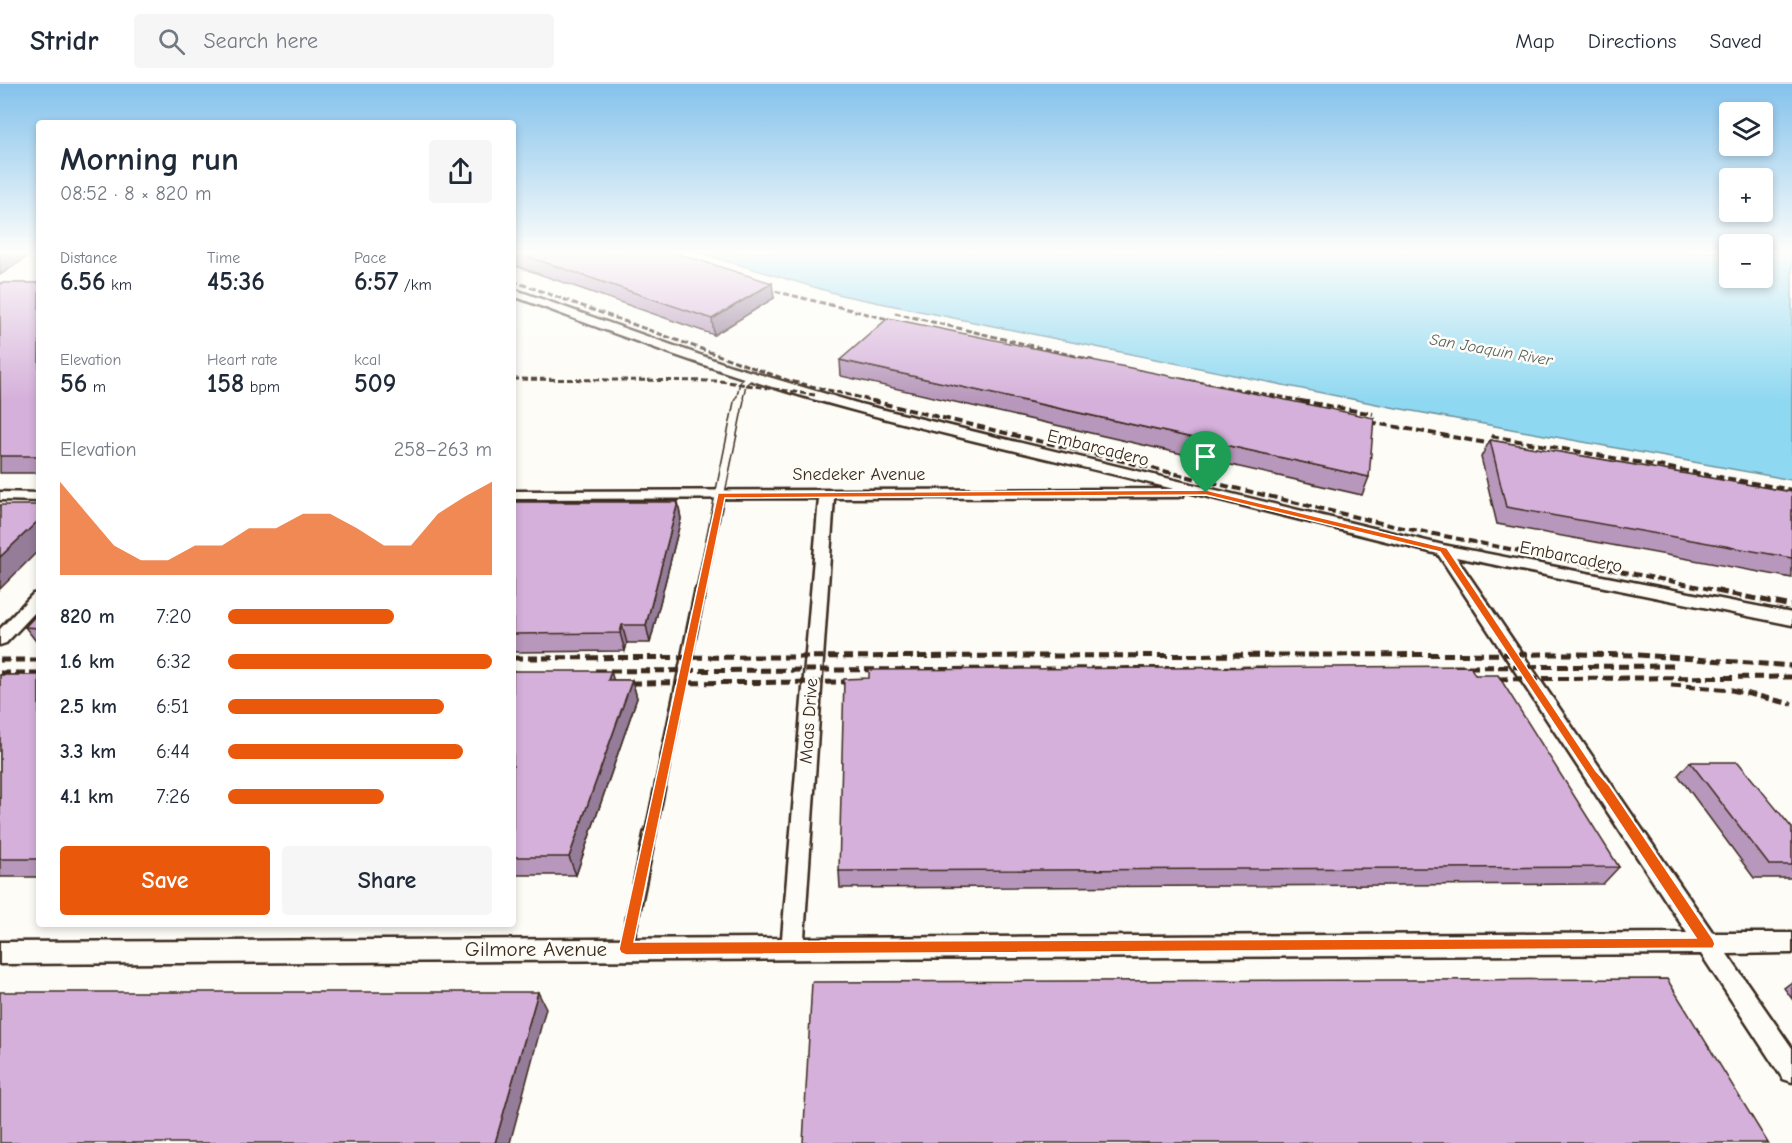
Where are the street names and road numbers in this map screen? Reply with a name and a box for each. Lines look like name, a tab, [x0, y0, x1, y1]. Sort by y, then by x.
street label: Embarcadero	[1045, 425, 1151, 471]
street label: Snedeker Avenue	[793, 464, 925, 485]
street label: Embarcadero	[1518, 537, 1624, 577]
street label: Maas Drive	[796, 677, 822, 765]
street label: Gilmore Avenue	[465, 937, 607, 961]

